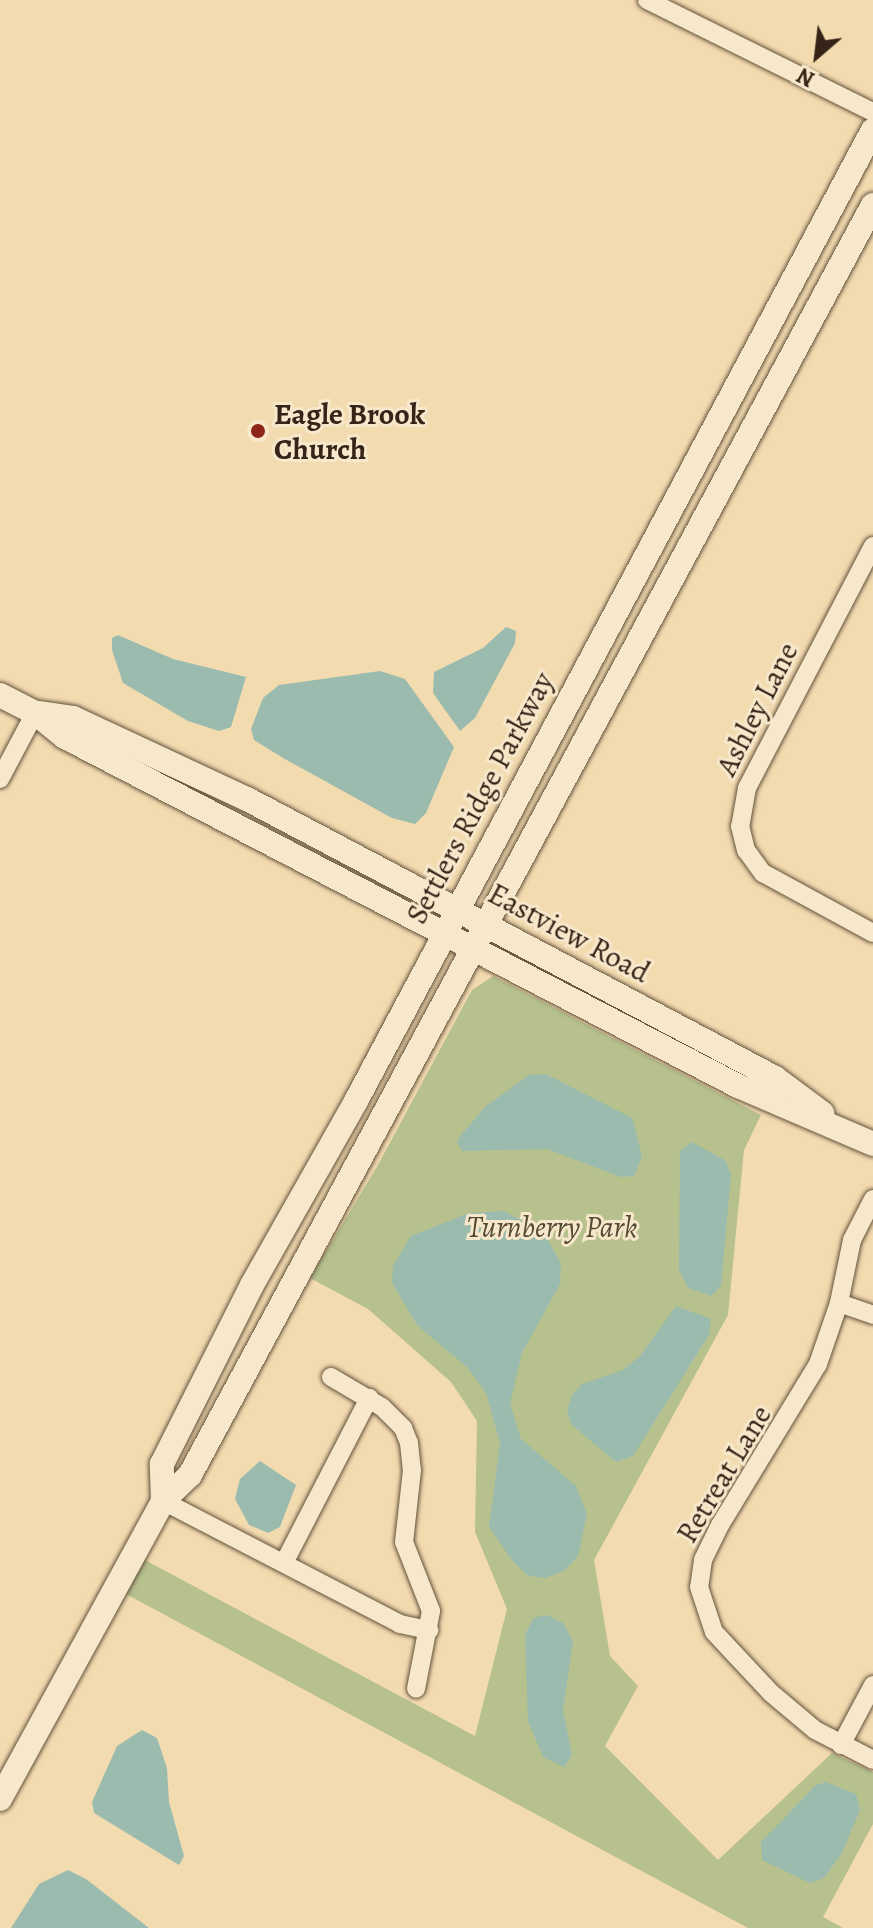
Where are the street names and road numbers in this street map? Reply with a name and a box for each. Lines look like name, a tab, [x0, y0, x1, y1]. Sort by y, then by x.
street label: Ashley Lane	[708, 636, 806, 782]
street label: Settlers Ridge Parkway	[398, 666, 562, 930]
street label: Eastview Road	[482, 875, 656, 991]
street label: Retreat Lane	[669, 1399, 779, 1549]

